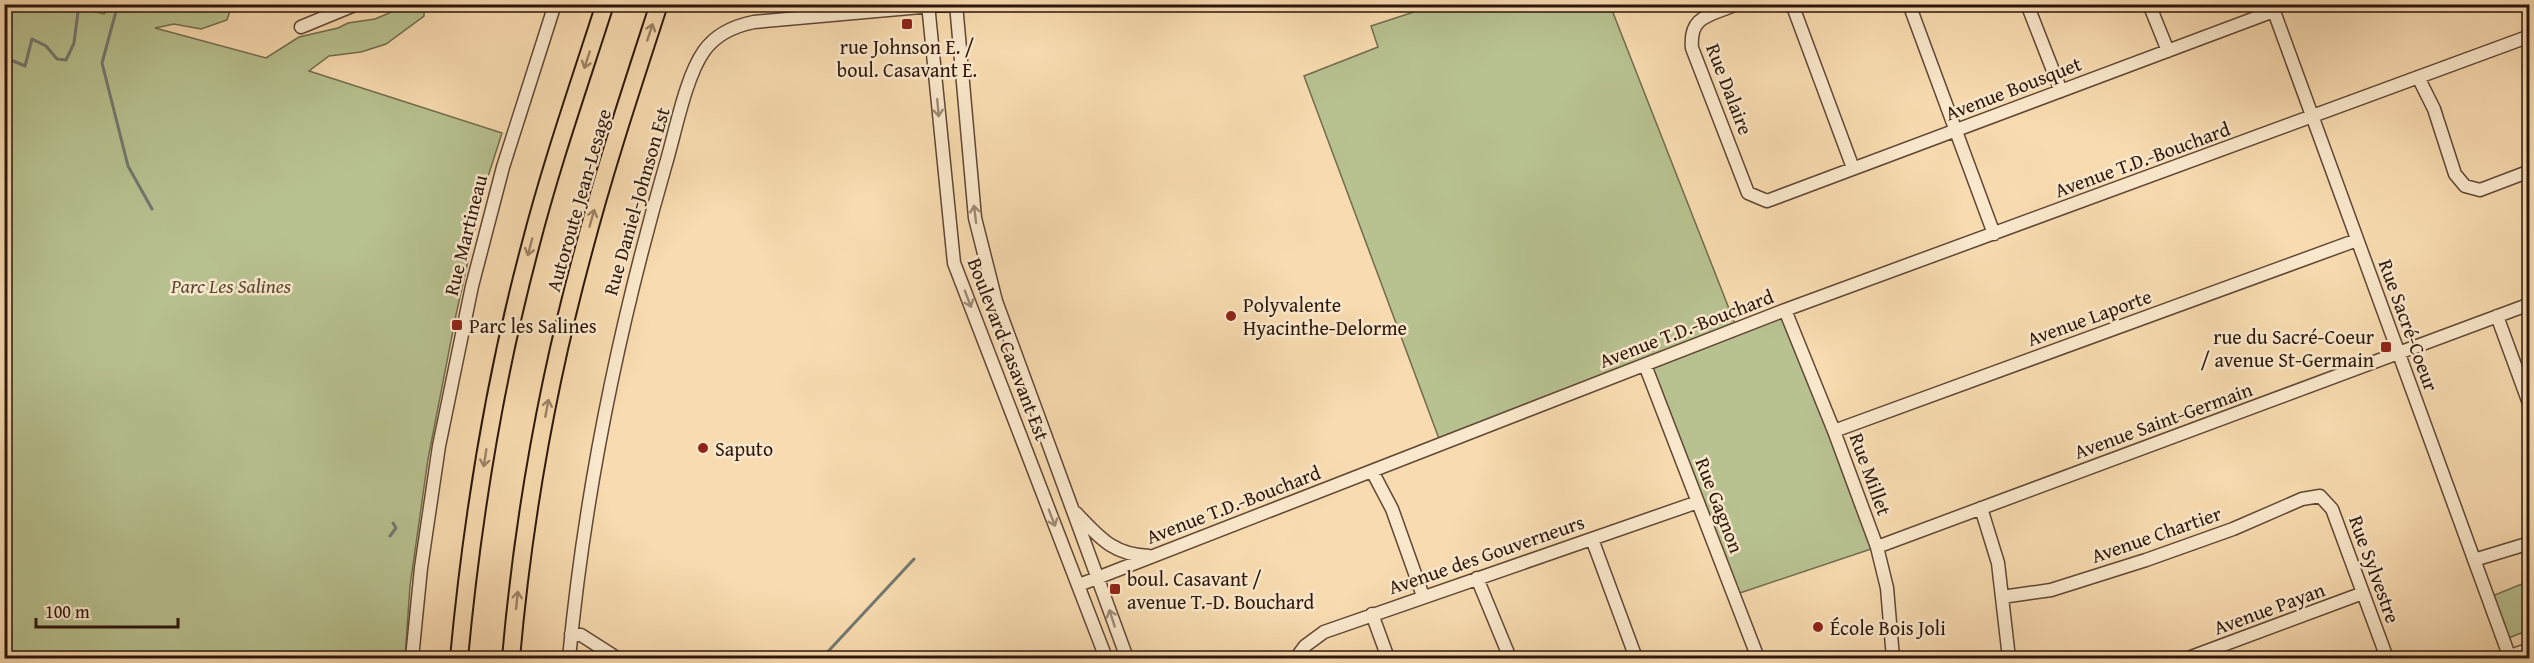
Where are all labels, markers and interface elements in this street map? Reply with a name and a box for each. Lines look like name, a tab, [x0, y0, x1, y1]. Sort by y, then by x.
marker: rue Johnson E. / boul. Casavant E.	[900, 17, 914, 31]
one-way arrow	[645, 23, 656, 42]
place label: rue Johnson E. / boul. Casavant E.	[837, 32, 977, 84]
street label: Rue Dalaire	[1699, 39, 1761, 139]
street label: Avenue Bousquet	[1941, 49, 2085, 127]
one-way arrow	[580, 50, 591, 69]
one-way arrow	[933, 97, 944, 117]
street label: Rue Daniel-Johnson Est	[595, 104, 677, 298]
street label: Autoroute Jean-Lesage	[538, 105, 618, 295]
street label: Avenue T.D.-Bouchard	[2050, 114, 2234, 204]
street label: Rue Martineau	[436, 171, 494, 299]
one-way arrow	[969, 204, 980, 224]
one-way arrow	[587, 209, 598, 228]
one-way arrow	[524, 237, 535, 256]
street label: Boulevard Casavant Est	[961, 253, 1057, 445]
street label: Rue Sacré-Coeur	[2372, 255, 2446, 395]
park label: Parc Les Salines	[170, 271, 292, 300]
street label: Avenue T.D.-Bouchard	[1595, 281, 1778, 375]
street label: Avenue Laporte	[2023, 281, 2155, 353]
one-way arrow	[963, 289, 974, 308]
place label: Polyvalente Hyacinthe-Delorme	[1243, 290, 1407, 342]
marker: Polyvalente Hyacinthe-Delorme	[1224, 309, 1238, 323]
place label: Parc les Salines	[469, 311, 597, 340]
marker: Parc les Salines	[450, 318, 464, 332]
place label: rue du Sacré-Coeur / avenue St-Germain	[2201, 322, 2374, 374]
marker: rue du Sacré-Coeur / avenue St-Germain	[2379, 340, 2393, 354]
street label: Avenue Saint-Germain	[2070, 374, 2256, 466]
one-way arrow	[542, 398, 553, 418]
street label: Rue Millet	[1843, 429, 1899, 519]
place label: Saputo	[715, 434, 773, 463]
marker: Saputo	[696, 441, 710, 455]
one-way arrow	[479, 448, 490, 467]
street label: Rue Gagnon	[1689, 453, 1751, 557]
street label: Avenue T.D.-Bouchard	[1142, 457, 1325, 551]
street label: Avenue Chartier	[2087, 498, 2225, 570]
street label: Avenue des Gouverneurs	[1384, 507, 1588, 601]
one-way arrow	[1048, 508, 1059, 526]
street label: Rue Sylvestre	[2342, 511, 2408, 627]
place label: boul. Casavant / avenue T.-D. Bouchard	[1127, 564, 1315, 616]
street label: Avenue Payan	[2209, 574, 2329, 642]
marker: boul. Casavant / avenue T.-D. Bouchard	[1108, 582, 1122, 596]
scale bar	[36, 591, 178, 629]
one-way arrow	[512, 591, 523, 611]
text: 100 m	[45, 598, 90, 625]
one-way arrow	[1105, 609, 1116, 628]
place label: École Bois Joli	[1830, 613, 1946, 642]
marker: École Bois Joli	[1811, 620, 1825, 634]

